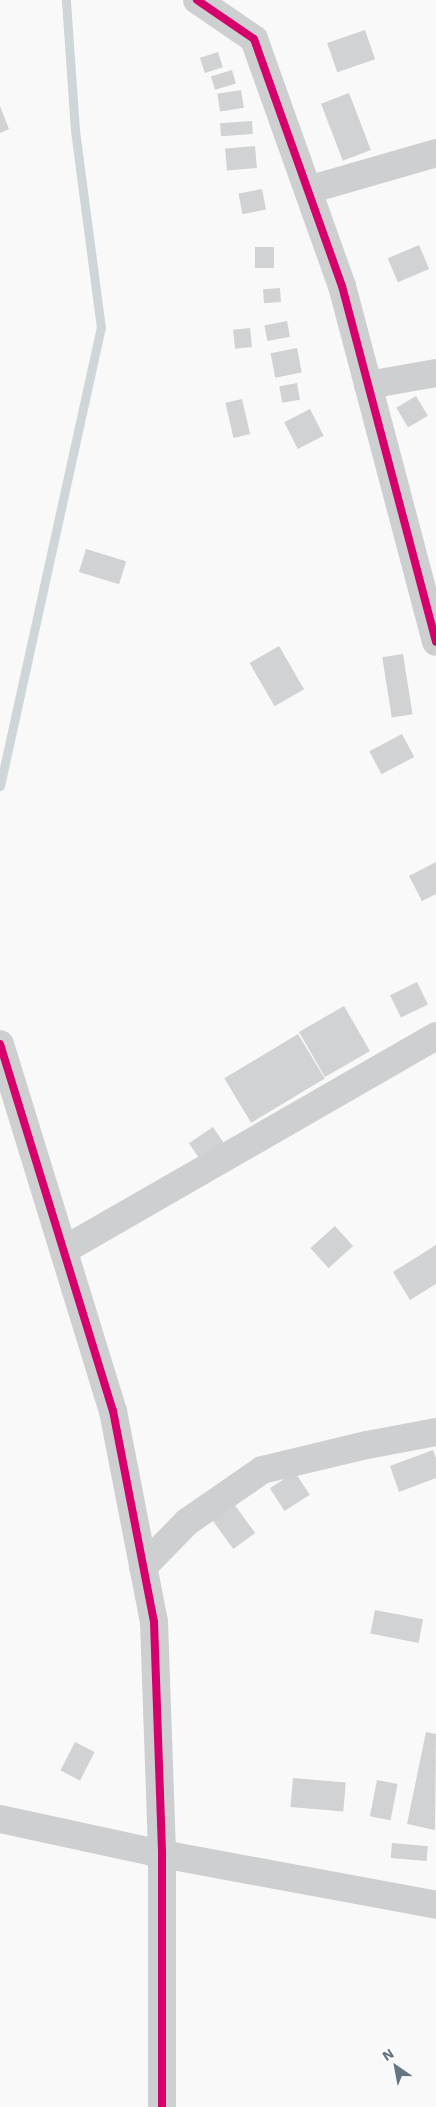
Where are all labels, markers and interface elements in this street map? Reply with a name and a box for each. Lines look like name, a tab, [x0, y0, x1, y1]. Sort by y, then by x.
north arrow	[371, 2042, 421, 2092]
text: N	[379, 2045, 397, 2064]

